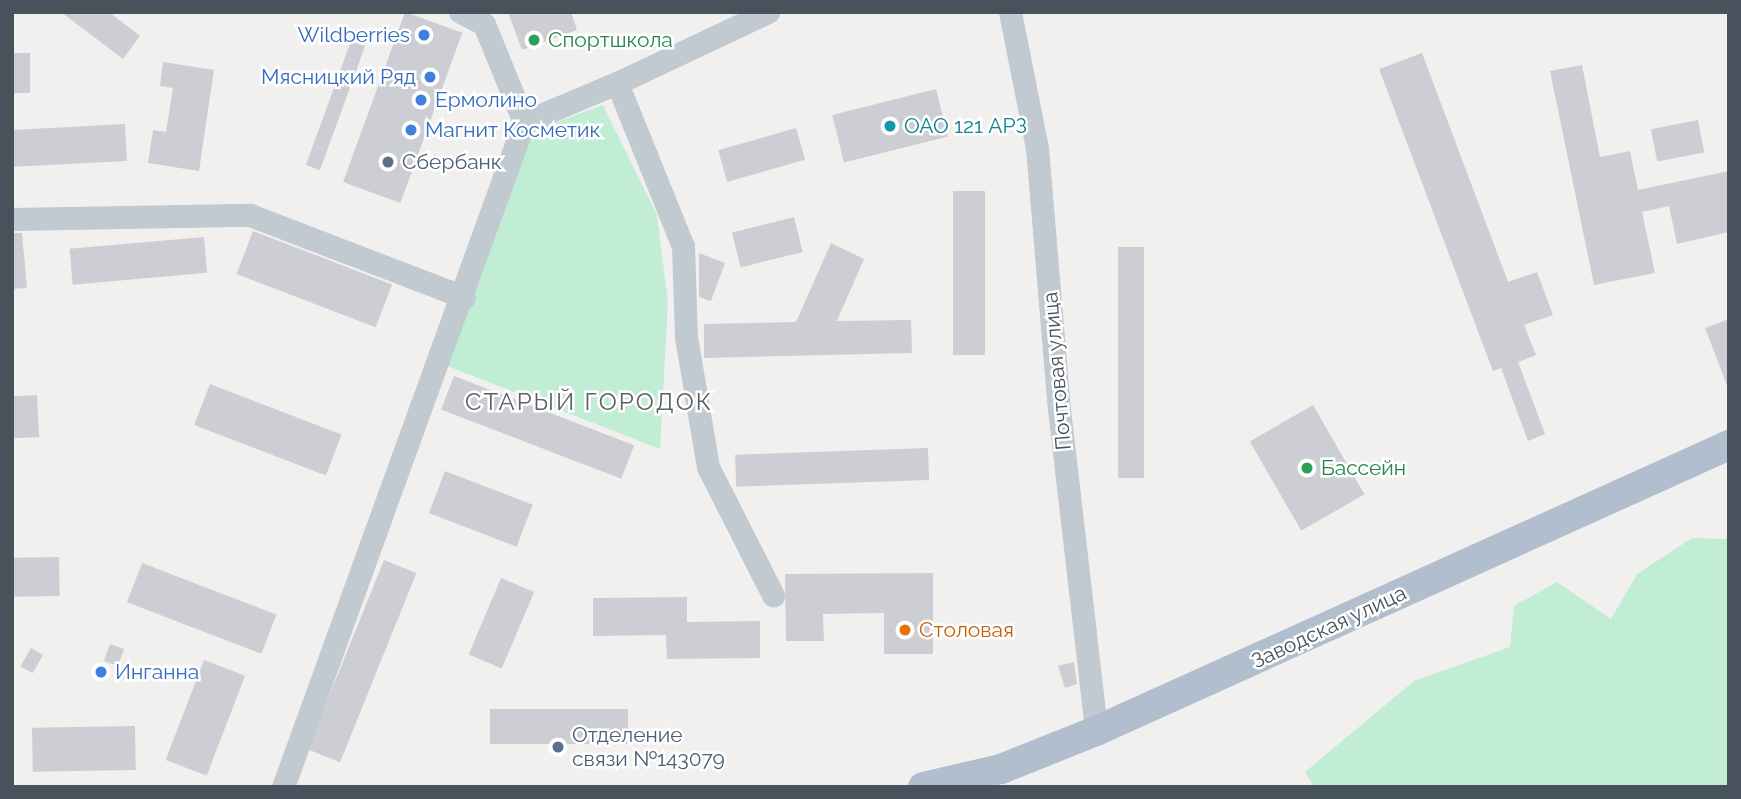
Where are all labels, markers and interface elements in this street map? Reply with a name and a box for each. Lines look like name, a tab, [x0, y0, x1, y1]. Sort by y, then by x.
place label: Wildberries	[298, 22, 410, 48]
marker: Wildberries	[416, 27, 432, 43]
place label: Спортшкола	[548, 27, 673, 53]
marker: Спортшкола	[526, 32, 542, 48]
place label: Мясницкий Ряд	[261, 64, 416, 90]
marker: Мясницкий Ряд	[422, 69, 438, 85]
place label: Ермолино	[435, 87, 537, 113]
marker: Ермолино	[413, 92, 429, 108]
place label: OAO 121 АРЗ	[904, 113, 1027, 139]
place label: Магнит Косметик	[425, 117, 600, 143]
marker: OAO 121 АРЗ	[882, 118, 898, 134]
marker: Магнит Косметик	[403, 122, 419, 138]
place label: Сбербанк	[402, 149, 502, 175]
marker: Сбербанк	[380, 154, 396, 170]
street label: Почтовая улица	[1038, 291, 1076, 451]
district label: СТАРЫЙ ГОРОДОК	[467, 388, 711, 416]
place label: Бассейн	[1321, 455, 1406, 481]
marker: Бассейн	[1299, 460, 1315, 476]
street label: Заводская улица	[1247, 580, 1411, 674]
place label: Столовая	[919, 617, 1014, 643]
marker: Столовая	[897, 622, 913, 638]
place label: Инганна	[115, 659, 199, 685]
marker: Инганна	[93, 664, 109, 680]
place label: Отделение связи №143079	[572, 722, 725, 772]
marker: Отделение связи №143079	[550, 739, 566, 755]

